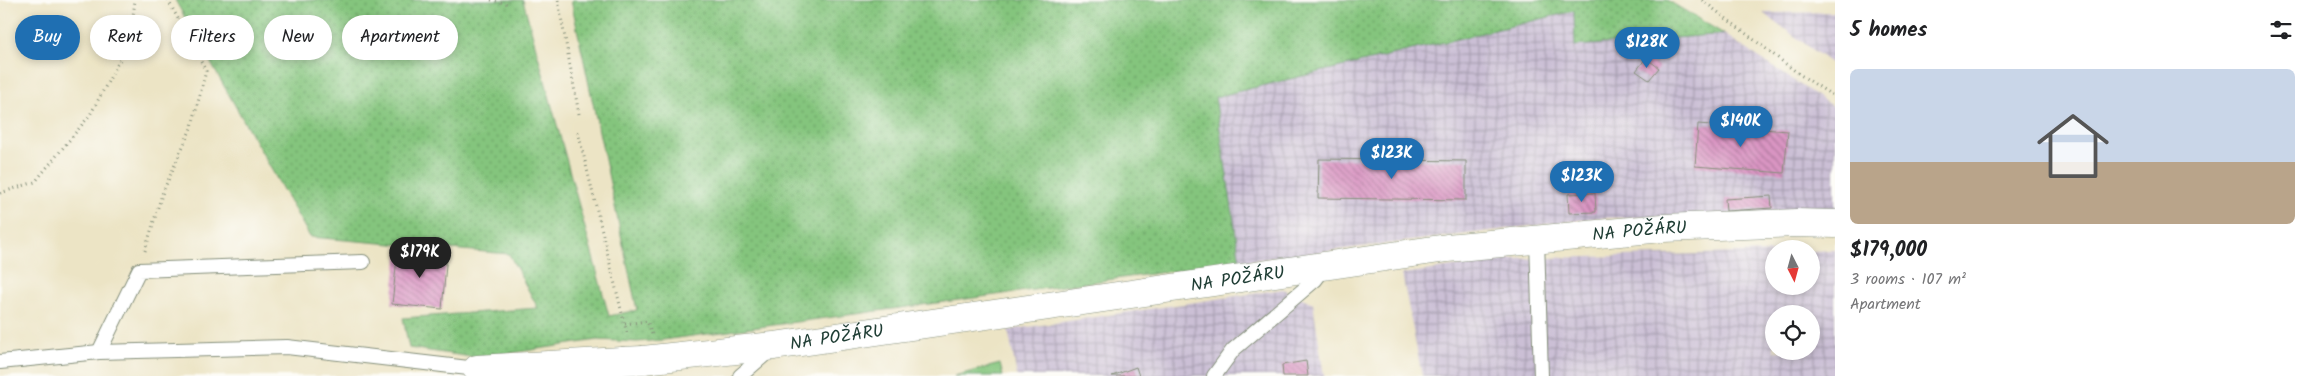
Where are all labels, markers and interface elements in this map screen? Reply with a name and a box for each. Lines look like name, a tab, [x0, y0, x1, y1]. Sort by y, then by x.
text: 5 homes	[1850, 14, 1927, 47]
chip: Buy	[15, 15, 80, 60]
chip: Rent	[90, 15, 161, 60]
chip: Filters	[171, 15, 254, 60]
chip: New	[264, 15, 332, 60]
chip: Apartment	[342, 15, 458, 60]
icon: filters	[2267, 16, 2295, 44]
pin: $128K	[1612, 27, 1682, 69]
text: $128K	[1626, 30, 1668, 55]
icon: home	[2028, 101, 2118, 191]
pin: $140K	[1706, 106, 1776, 148]
text: $140K	[1721, 109, 1761, 134]
pin: $123K	[1357, 138, 1427, 180]
text: $123K	[1371, 141, 1413, 166]
pin: $123K	[1547, 160, 1617, 203]
text: $123K	[1561, 164, 1603, 189]
street label: NA POŽÁRU	[1591, 214, 1687, 250]
text: $179,000	[1850, 234, 1927, 267]
pin: $179K	[385, 236, 455, 279]
text: $179K	[400, 240, 440, 265]
north arrow	[1765, 240, 1820, 295]
map controls	[1765, 240, 1820, 360]
street label: NA POŽÁRU	[1189, 259, 1287, 301]
text: 3 rooms · 107 m²	[1850, 267, 1966, 292]
text: Apartment	[1850, 292, 1921, 317]
button: locate	[1765, 305, 1820, 360]
street label: NA POŽÁRU	[788, 317, 886, 360]

